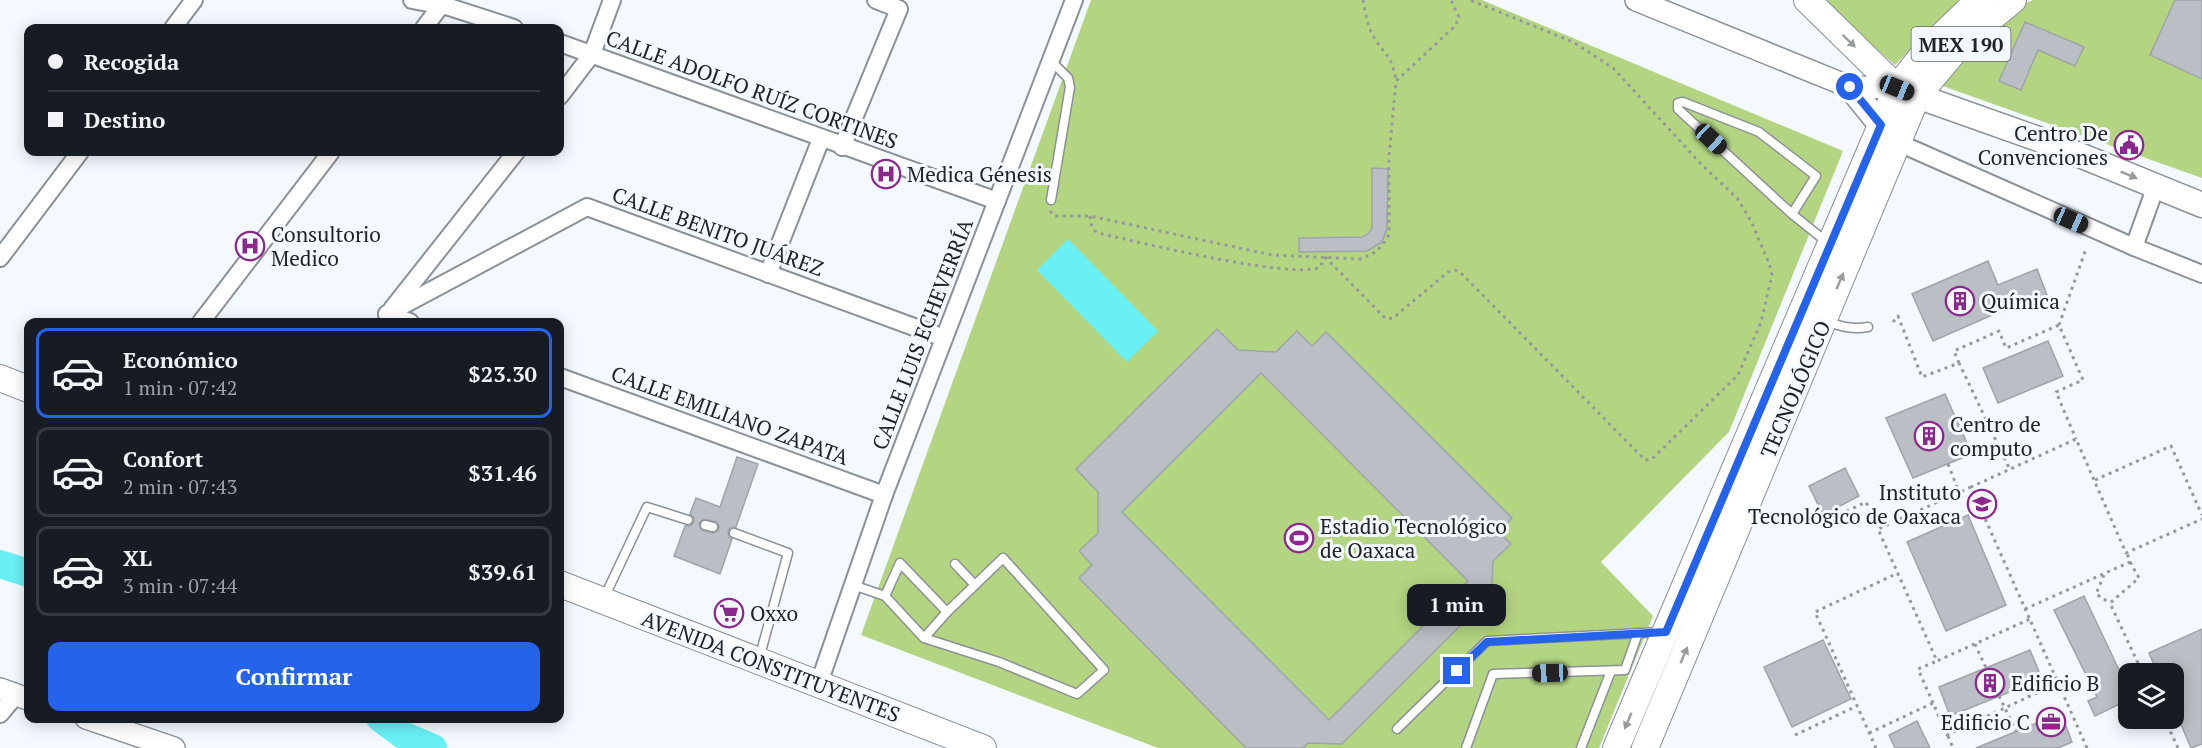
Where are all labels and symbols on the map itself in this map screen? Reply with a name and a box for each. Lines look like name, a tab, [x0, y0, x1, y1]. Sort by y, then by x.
street label: CALLE ADOLFO RUÍZ CORTINES	[602, 23, 902, 155]
road number: MEX 190	[1912, 27, 2010, 61]
one-way arrow	[1841, 33, 1855, 47]
route start	[1836, 73, 1863, 100]
car	[1877, 73, 1917, 103]
place label: Centro De Convenciones	[1978, 119, 2108, 171]
car	[1692, 120, 1730, 158]
public building icon: Centro De Convenciones	[2113, 129, 2145, 161]
hospital icon: Medica Génesis	[870, 158, 902, 190]
place label: Medica Génesis	[907, 160, 1052, 188]
one-way arrow	[2120, 171, 2138, 180]
street label: CALLE BENITO JUÁREZ	[609, 180, 827, 282]
car	[2051, 204, 2091, 236]
street label: CALLE LUIS ECHEVERRÍA	[865, 214, 979, 454]
place label: Consultorio Medico	[271, 220, 381, 272]
hospital icon: Consultorio Medico	[234, 230, 266, 262]
one-way arrow	[1835, 272, 1845, 290]
building icon: Química	[1944, 285, 1976, 317]
place label: Química	[1981, 287, 2060, 315]
street label: TECNOLÓGICO	[1753, 316, 1837, 462]
street label: CALLE EMILIANO ZAPATA	[607, 359, 853, 471]
place label: Centro de computo	[1950, 410, 2041, 462]
building icon: Centro de computo	[1913, 420, 1945, 452]
place label: Instituto Tecnológico de Oaxaca	[1748, 478, 1961, 530]
school or university icon: Instituto Tecnológico de Oaxaca	[1966, 488, 1998, 520]
place label: Estadio Tecnológico de Oaxaca	[1320, 512, 1507, 564]
sports icon: Estadio Tecnológico de Oaxaca	[1283, 522, 1315, 554]
callout: 1 min	[1408, 584, 1506, 626]
supermarket icon: Oxxo	[713, 597, 745, 629]
place label: Oxxo	[750, 599, 798, 627]
street label: AVENIDA CONSTITUYENTES	[638, 604, 904, 728]
one-way arrow	[1679, 646, 1689, 664]
route end	[1443, 657, 1470, 684]
car	[1532, 663, 1568, 683]
building icon: Edificio B	[1974, 667, 2006, 699]
place label: Edificio B	[2011, 669, 2100, 697]
office icon: Edificio C	[2035, 706, 2067, 738]
place label: Edificio C	[1941, 708, 2030, 736]
one-way arrow	[1623, 713, 1633, 731]

